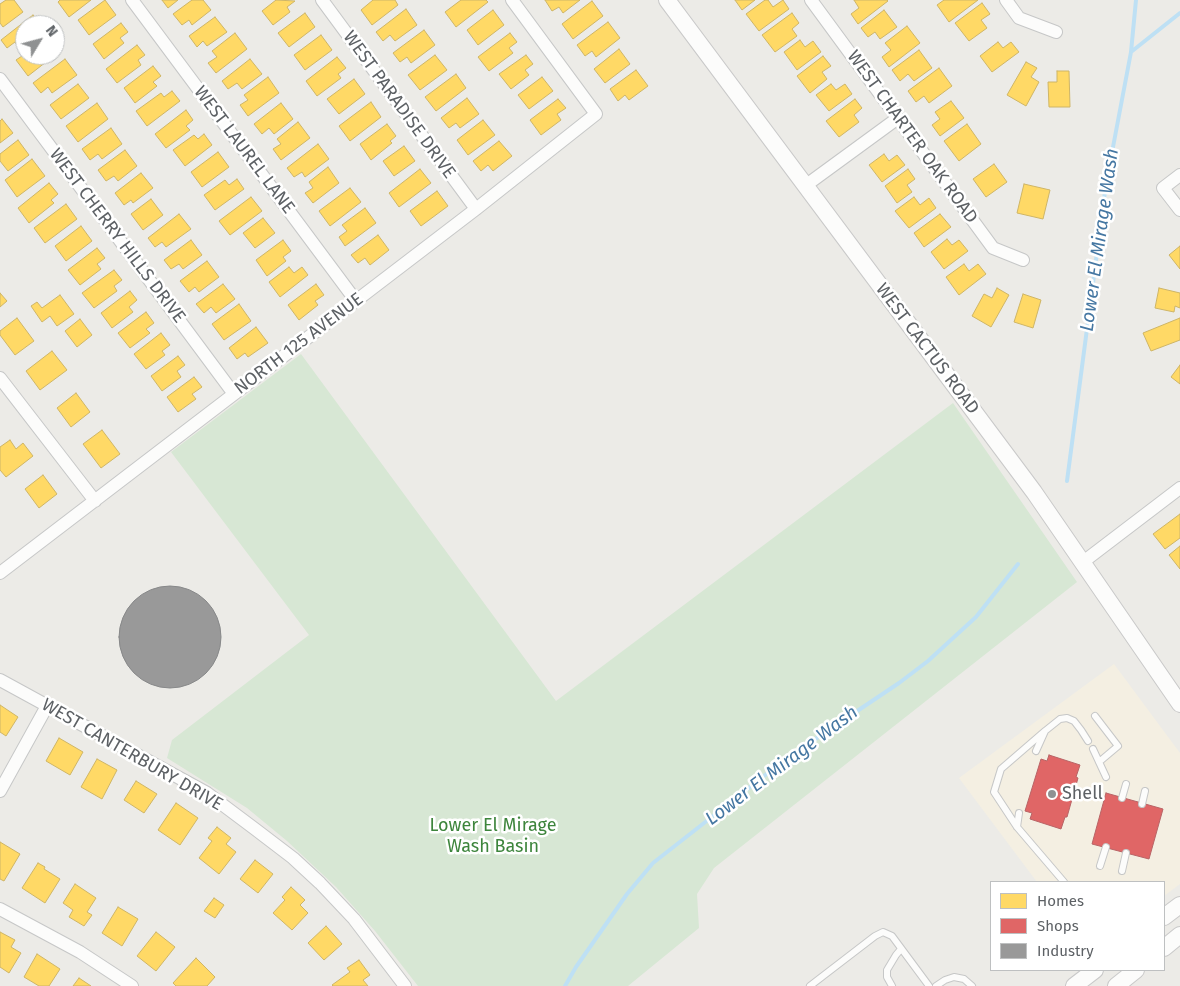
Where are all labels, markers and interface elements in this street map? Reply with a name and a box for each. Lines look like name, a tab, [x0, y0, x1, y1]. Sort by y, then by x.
north arrow	[15, 15, 65, 65]
text: N	[42, 22, 61, 40]
street label: WEST PARADISE DRIVE	[338, 27, 460, 183]
street label: WEST CHARTER OAK ROAD	[842, 46, 982, 228]
street label: WEST LAUREL LANE	[189, 82, 299, 218]
street label: WEST CHERRY HILLS DRIVE	[44, 144, 190, 328]
water label: Lower El Mirage Wash	[1076, 147, 1124, 333]
street label: WEST CACTUS ROAD	[871, 279, 983, 419]
street label: NORTH 125 AVENUE	[230, 289, 368, 399]
street label: WEST CANTERBURY DRIVE	[38, 694, 226, 816]
water label: Lower El Mirage Wash	[701, 701, 863, 831]
place label: Shell	[1062, 783, 1103, 805]
marker: Shell	[1046, 788, 1058, 800]
park label: Lower El Mirage Wash Basin	[430, 815, 556, 858]
legend	[990, 881, 1165, 971]
text: Homes	[1037, 892, 1084, 910]
text: Shops	[1037, 917, 1079, 935]
text: Industry	[1037, 942, 1094, 960]

